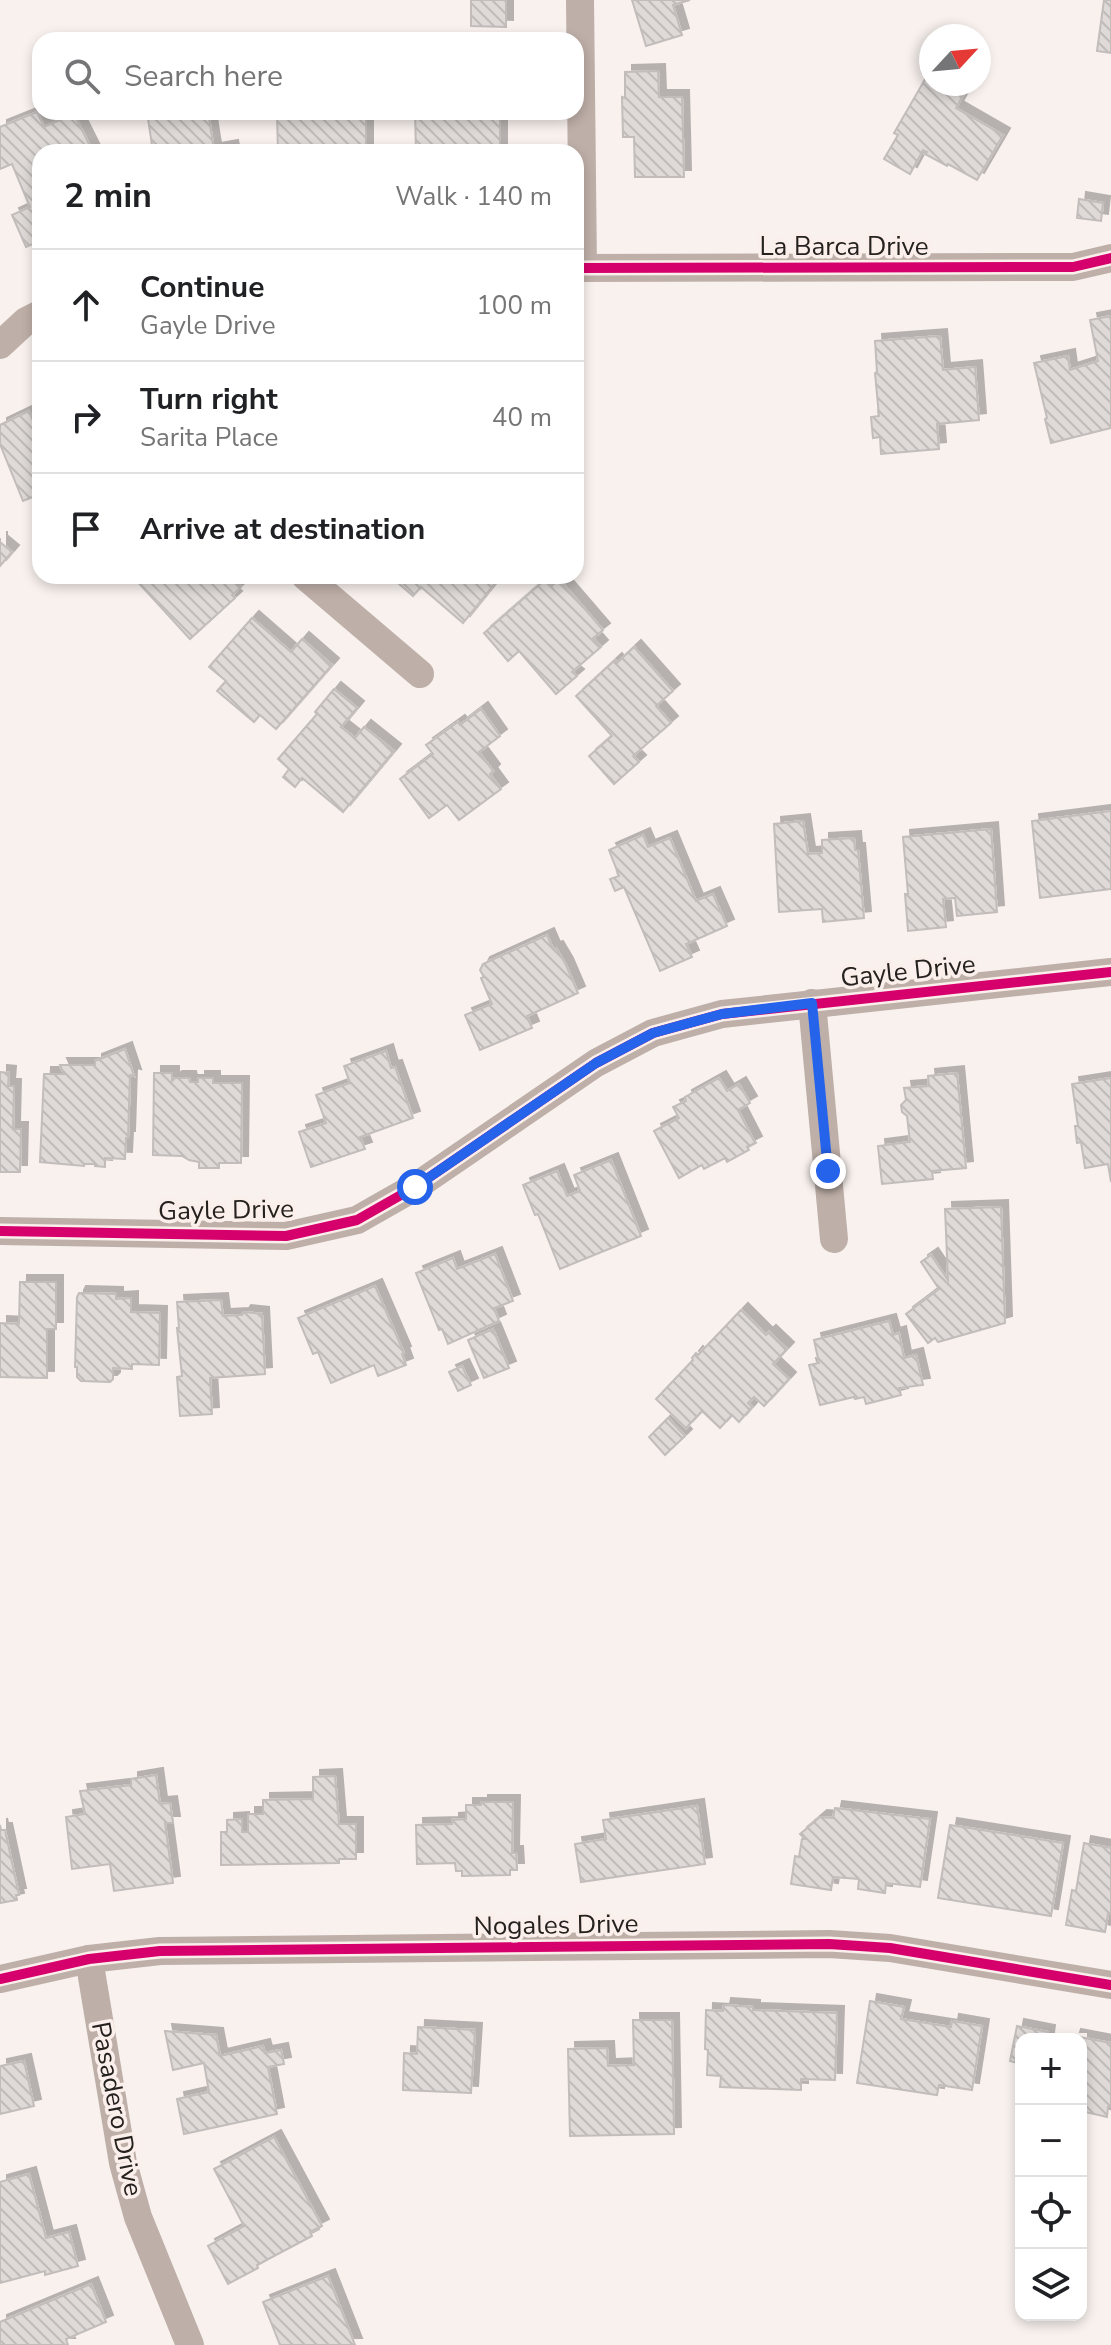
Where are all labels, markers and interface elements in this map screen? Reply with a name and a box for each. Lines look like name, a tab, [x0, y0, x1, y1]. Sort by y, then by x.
north arrow	[919, 24, 991, 96]
search box	[32, 32, 584, 120]
icon: search	[60, 54, 104, 98]
text: Search here	[124, 56, 283, 97]
text: 2 min	[64, 173, 152, 219]
text: Walk · 140 m	[395, 179, 552, 214]
street label: La Barca Drive	[759, 229, 929, 264]
text: Continue	[140, 267, 265, 308]
icon: ahead	[64, 283, 108, 327]
text: 100 m	[476, 288, 552, 323]
text: Gayle Drive	[140, 308, 276, 343]
text: Turn right	[140, 379, 278, 420]
icon: right	[64, 395, 108, 439]
text: 40 m	[492, 400, 552, 435]
text: Sarita Place	[140, 420, 278, 455]
icon: arrive	[64, 507, 108, 551]
text: Arrive at destination	[140, 509, 425, 550]
street label: Gayle Drive	[839, 947, 977, 995]
route end	[810, 1153, 846, 1189]
route start	[397, 1169, 433, 1205]
street label: Gayle Drive	[158, 1191, 294, 1229]
street label: Nogales Drive	[473, 1906, 639, 1944]
street label: Pasadero Drive	[83, 2019, 151, 2199]
map controls	[1015, 2033, 1087, 2321]
button: +	[1015, 2033, 1087, 2105]
button: −	[1015, 2105, 1087, 2177]
button: locate	[1015, 2177, 1087, 2249]
button: layers	[1015, 2249, 1087, 2321]

